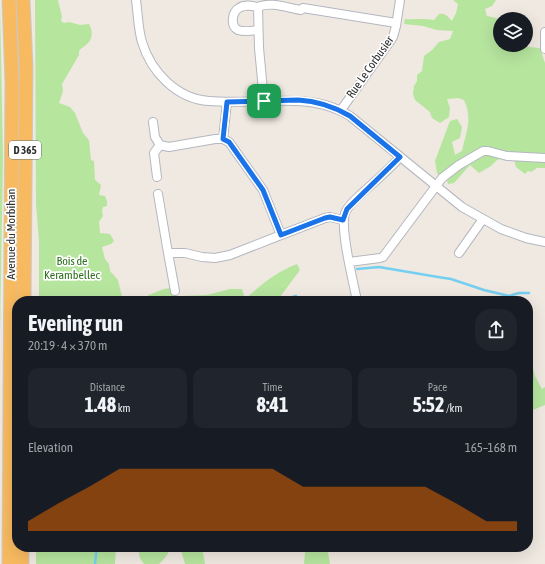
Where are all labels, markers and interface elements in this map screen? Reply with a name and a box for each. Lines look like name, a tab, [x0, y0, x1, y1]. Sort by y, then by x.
map controls	[493, 12, 533, 52]
button: layers	[493, 12, 533, 52]
street label: Rue Le Corbusier	[343, 33, 397, 101]
pin	[247, 84, 281, 118]
icon: arrive	[253, 90, 275, 112]
road number: D 365	[9, 141, 41, 159]
street label: Avenue du Morbihan	[4, 189, 18, 279]
park label: Bois de Kerambellec	[44, 254, 100, 282]
button: share	[475, 309, 517, 351]
text: Evening run	[28, 310, 123, 336]
text: 20:19 · 4 × 370 m	[28, 338, 107, 353]
text: Distance	[90, 381, 125, 393]
text: Time	[262, 381, 283, 393]
text: Pace	[428, 381, 447, 393]
text: 1.48	[84, 393, 116, 416]
text: 8:41	[257, 393, 288, 416]
text: 5:52	[413, 393, 444, 416]
text: km	[116, 402, 131, 414]
text: /km	[444, 402, 462, 414]
text: Elevation	[28, 440, 73, 455]
text: 165–168 m	[465, 440, 517, 455]

